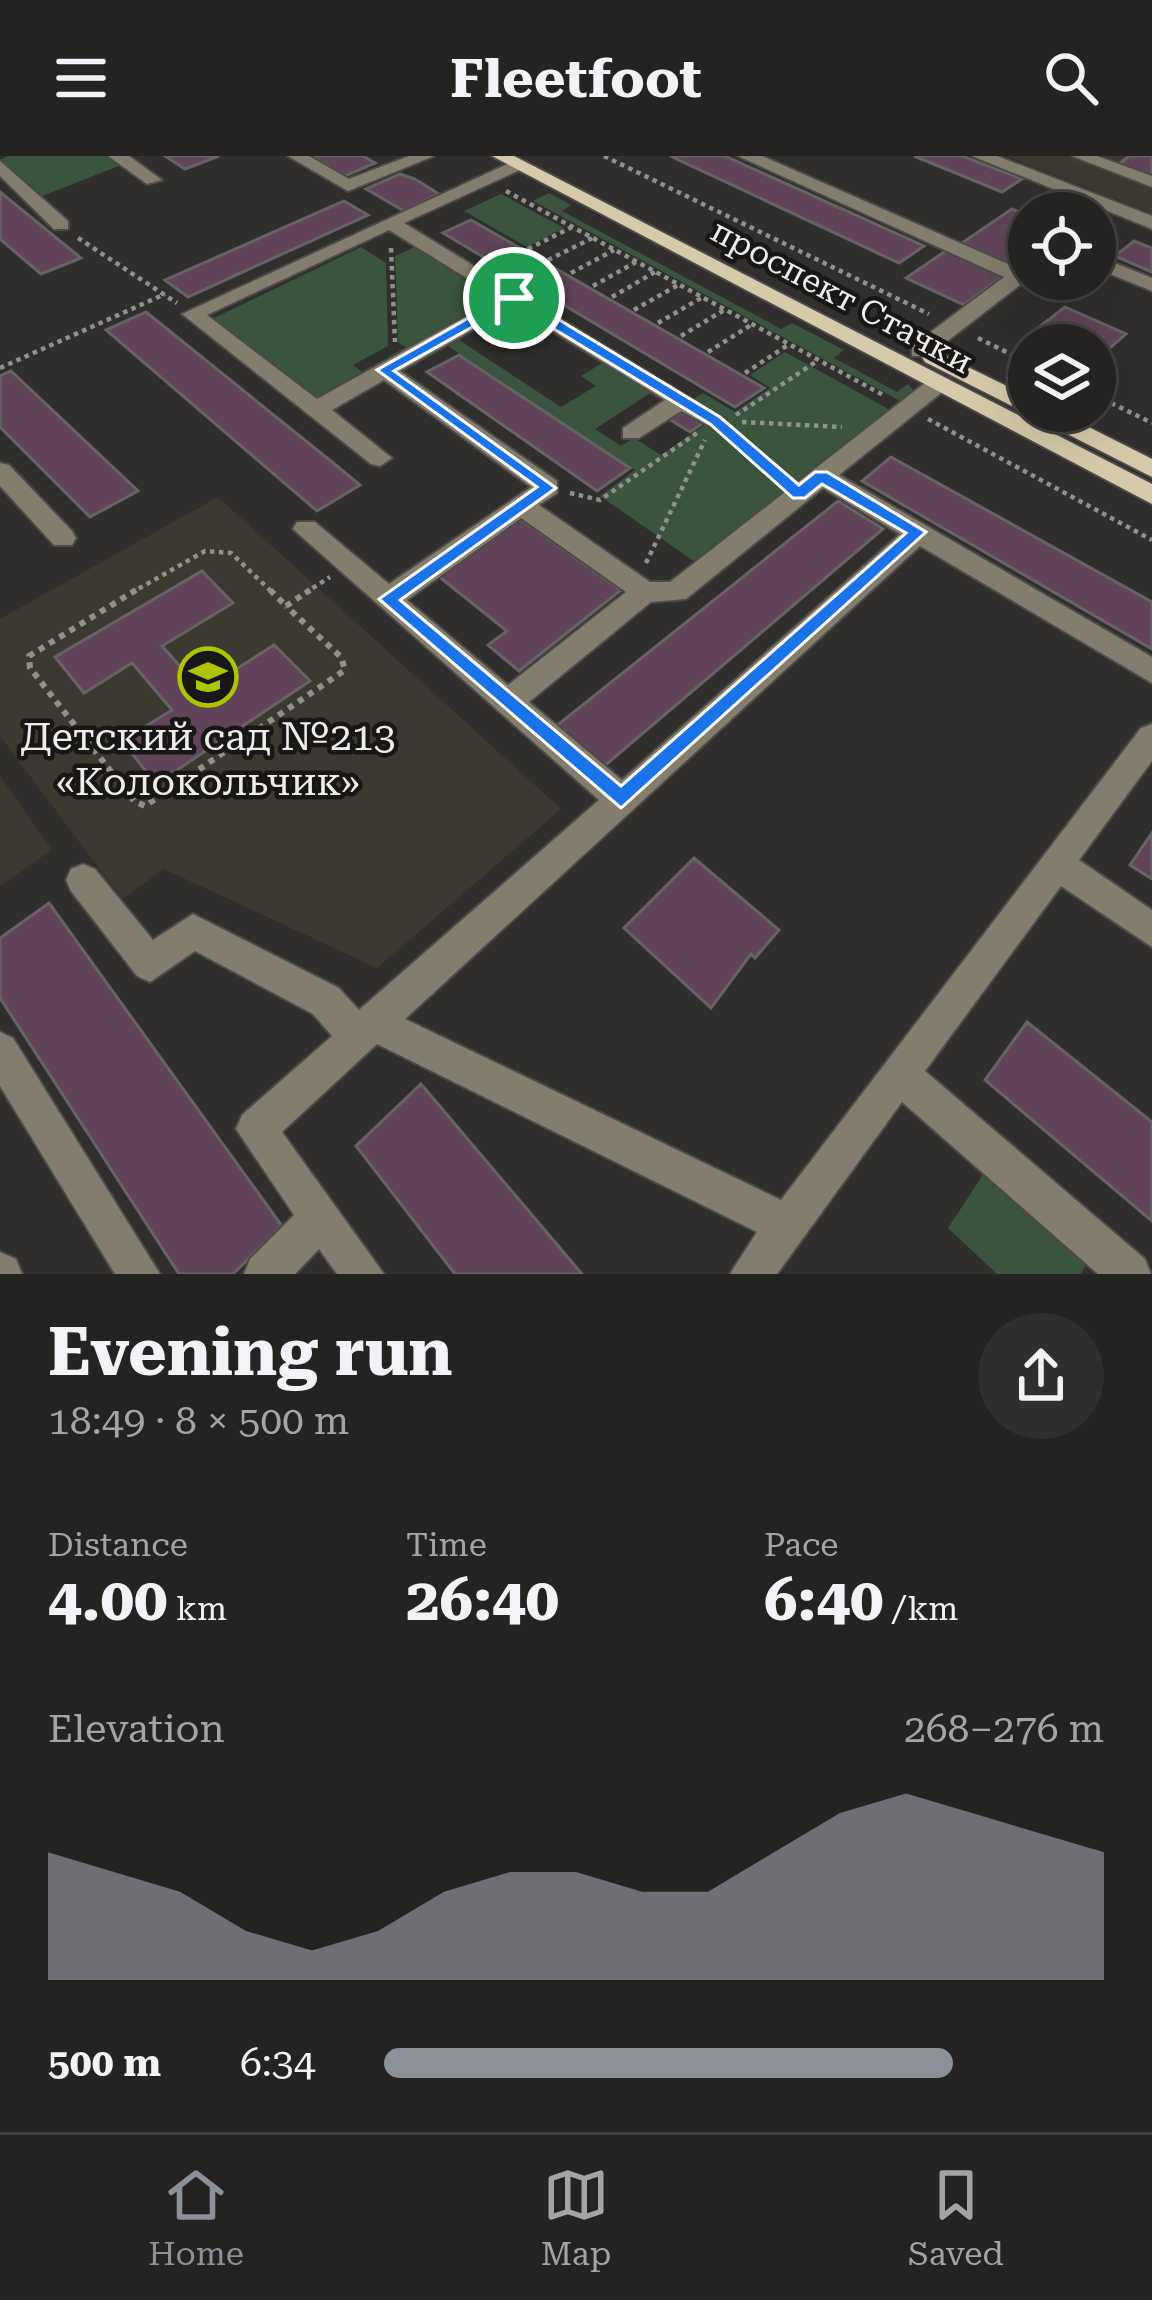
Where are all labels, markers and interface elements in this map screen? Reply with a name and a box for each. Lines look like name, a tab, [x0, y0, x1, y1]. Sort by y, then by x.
icon: menu	[48, 45, 114, 111]
icon: search	[1038, 45, 1104, 111]
text: Fleetfoot	[450, 47, 702, 110]
map controls	[1008, 192, 1116, 432]
button: locate	[1008, 192, 1116, 300]
street label: проспект Стачки	[705, 211, 979, 381]
pin	[463, 247, 565, 349]
icon: arrive	[481, 265, 547, 331]
button: layers	[1008, 324, 1116, 432]
school or university icon: Детский сад №213 «Колокольчик»	[177, 646, 239, 708]
place label: Детский сад №213 «Колокольчик»	[20, 714, 396, 805]
button: share	[978, 1313, 1104, 1439]
text: Evening run	[48, 1314, 453, 1391]
text: 18:49 · 8 × 500 m	[48, 1398, 349, 1444]
text: Distance	[48, 1525, 188, 1564]
text: Time	[406, 1525, 487, 1564]
text: Pace	[764, 1525, 838, 1564]
text: 4.00	[48, 1564, 168, 1635]
text: 26:40	[406, 1564, 559, 1635]
text: 6:40	[764, 1564, 884, 1635]
text: km	[168, 1589, 227, 1628]
text: /km	[884, 1589, 958, 1628]
text: Elevation	[48, 1706, 225, 1752]
text: 268–276 m	[904, 1706, 1104, 1752]
text: 500 m	[48, 2040, 161, 2086]
text: 6:34	[240, 2040, 316, 2086]
tab: Home	[148, 2162, 244, 2273]
tab: Map	[541, 2162, 611, 2273]
tab: Saved	[908, 2162, 1004, 2273]

